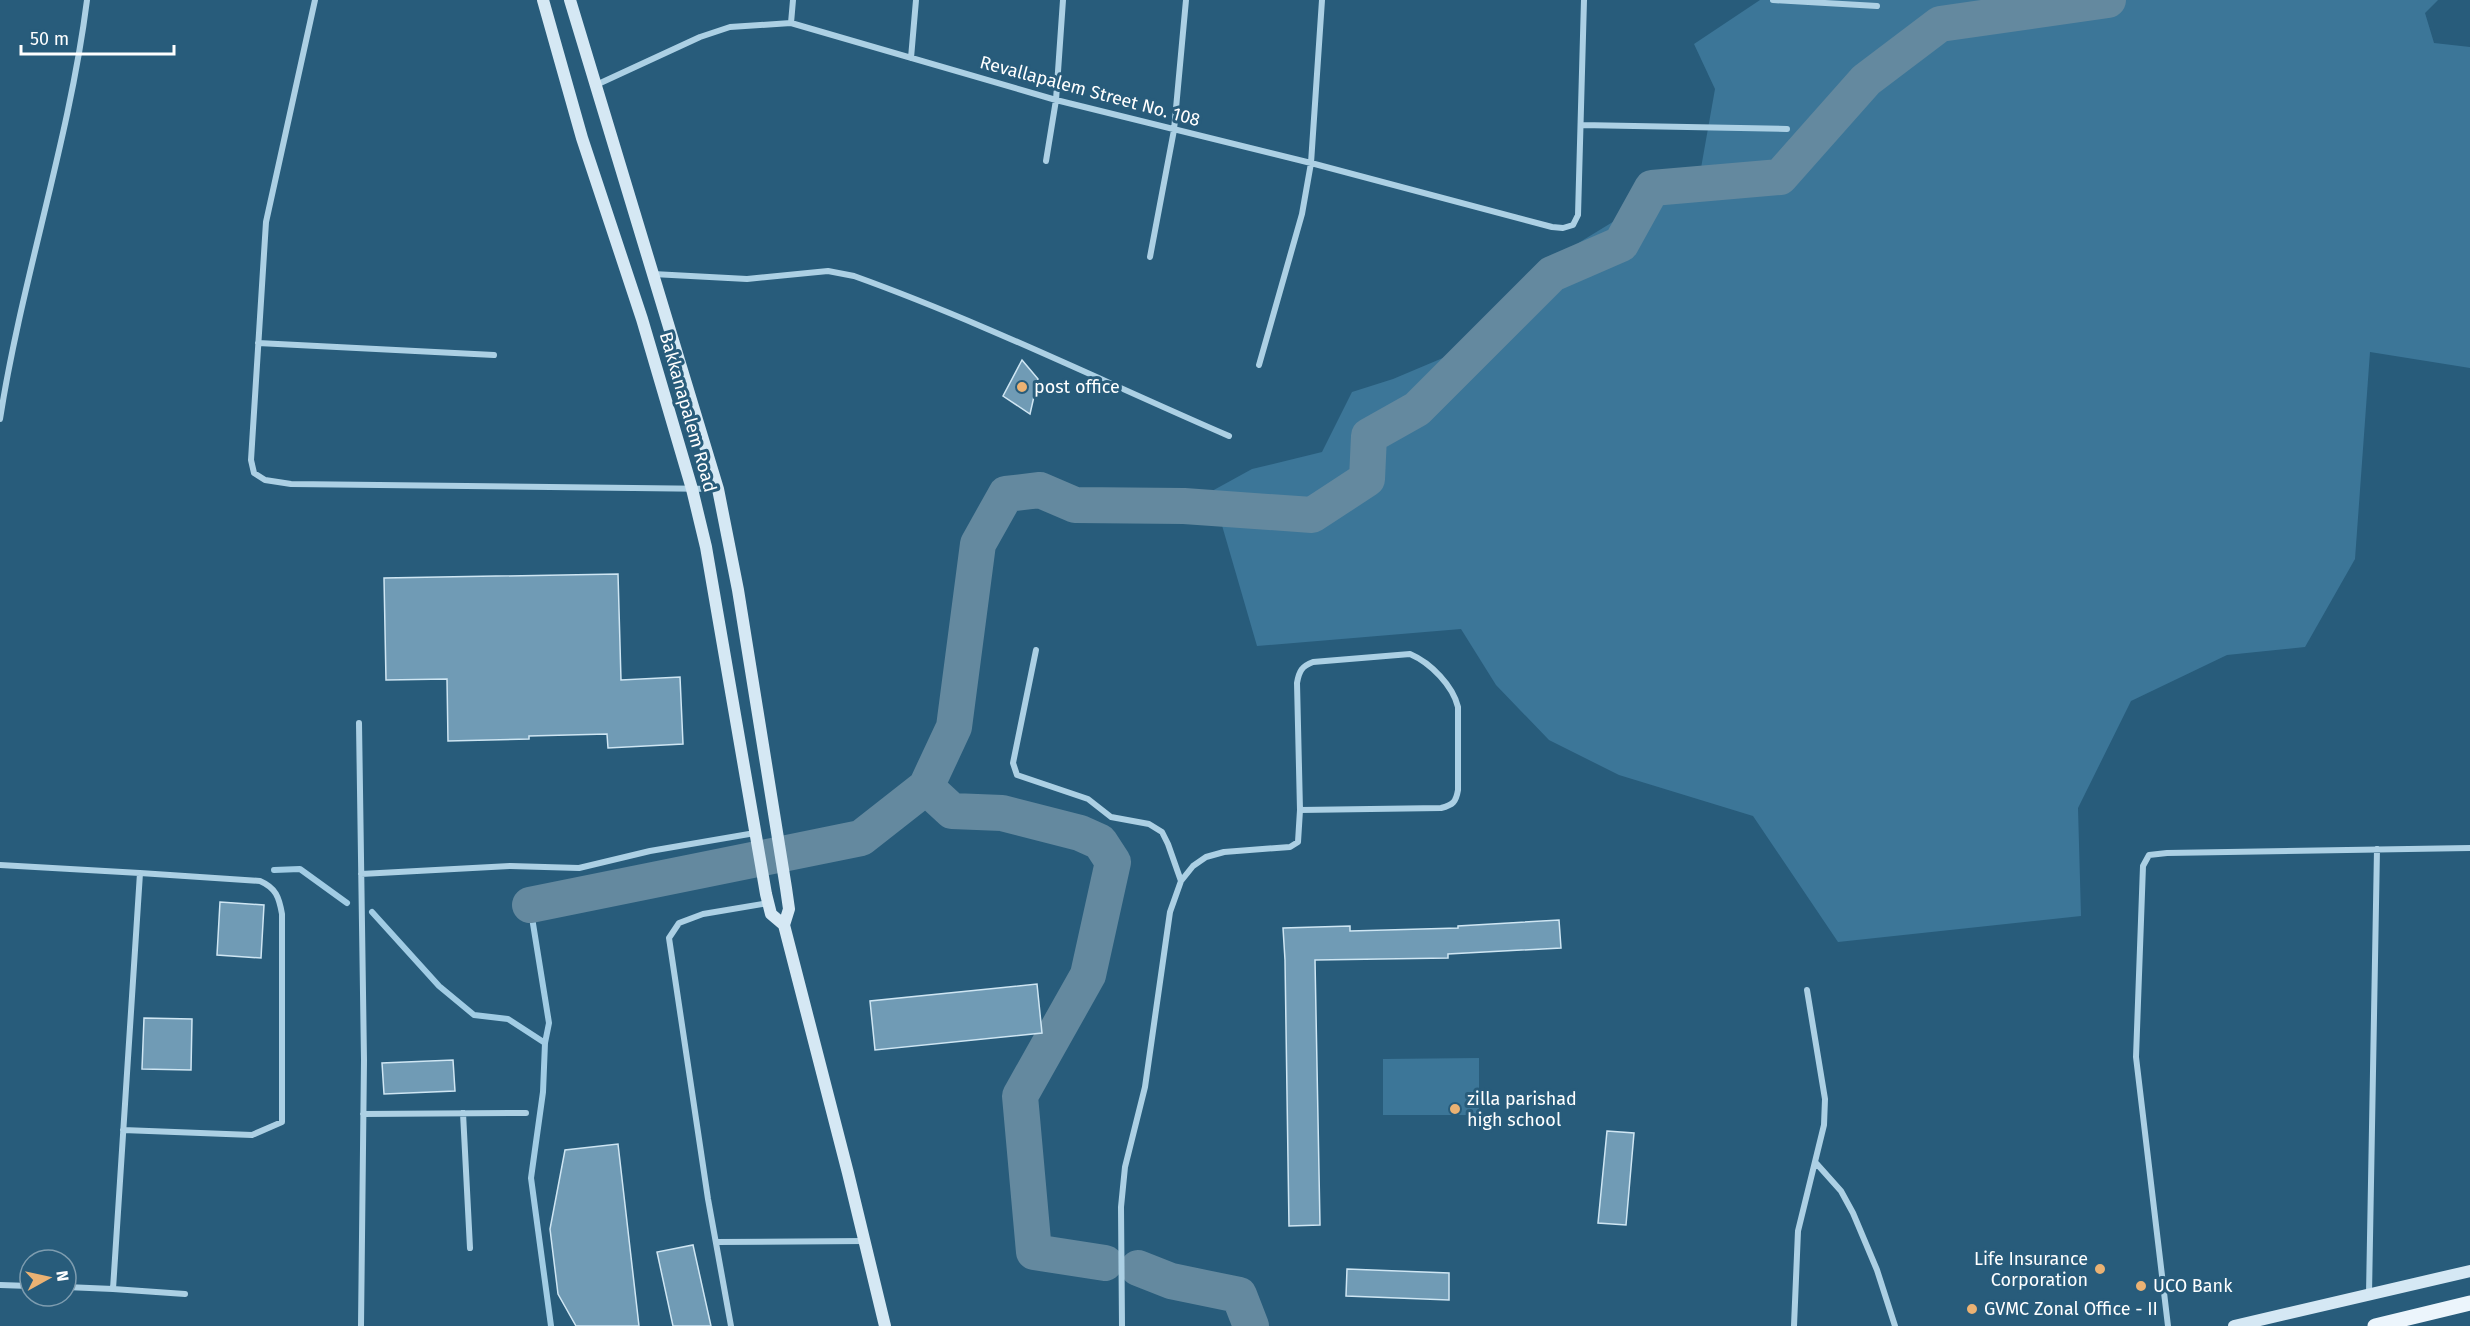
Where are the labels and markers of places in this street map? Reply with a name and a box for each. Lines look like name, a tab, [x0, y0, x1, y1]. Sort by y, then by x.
place label: post office	[1034, 376, 1120, 398]
marker: post office	[1015, 380, 1029, 394]
place label: zilla parishad high school	[1467, 1088, 1577, 1131]
marker: zilla parishad high school	[1448, 1102, 1462, 1116]
place label: Life Insurance Corporation	[1974, 1248, 2088, 1291]
marker: Life Insurance Corporation	[2093, 1262, 2107, 1276]
place label: UCO Bank	[2153, 1275, 2233, 1297]
marker: UCO Bank	[2134, 1279, 2148, 1293]
place label: GVMC Zonal Office - II	[1984, 1298, 2158, 1320]
marker: GVMC Zonal Office - II	[1965, 1302, 1979, 1316]

